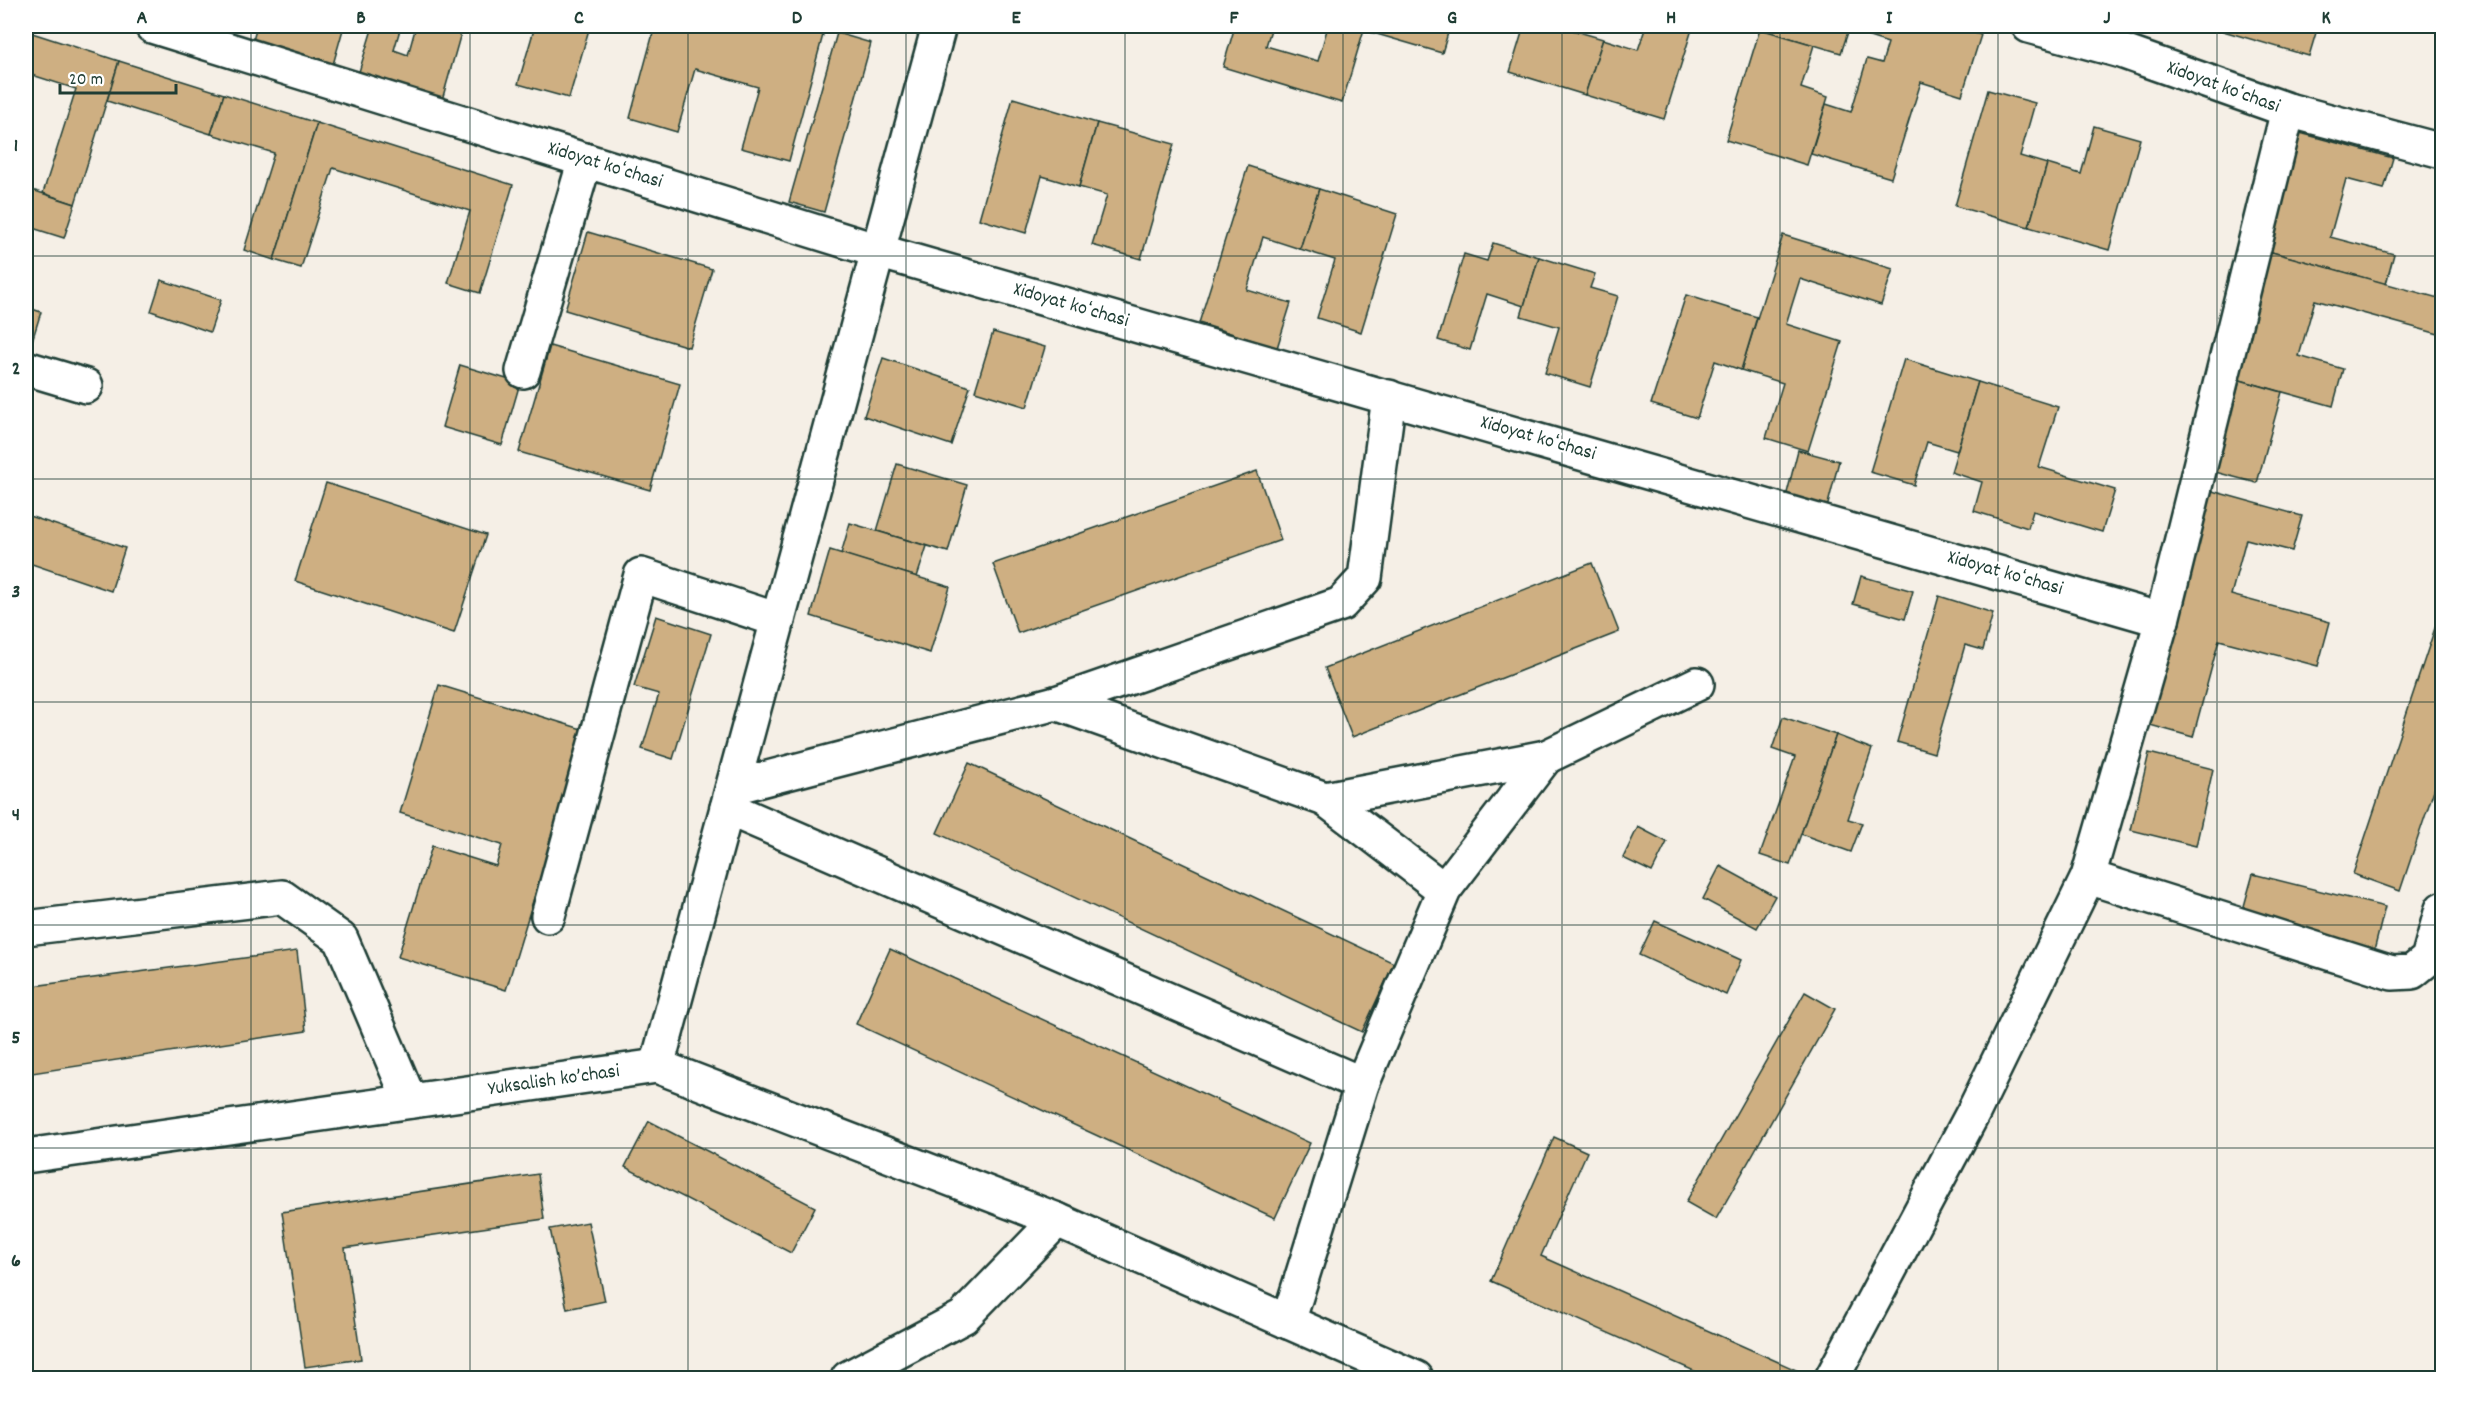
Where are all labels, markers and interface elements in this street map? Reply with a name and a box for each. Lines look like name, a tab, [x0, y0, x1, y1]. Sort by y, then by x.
text: A	[137, 5, 148, 33]
text: B	[356, 5, 366, 33]
text: C	[574, 5, 584, 33]
text: D	[792, 5, 803, 33]
text: E	[1011, 5, 1021, 33]
text: F	[1230, 5, 1240, 33]
text: G	[1447, 5, 1457, 33]
text: H	[1666, 5, 1676, 33]
text: I	[1886, 5, 1893, 33]
text: J	[2103, 5, 2111, 33]
text: K	[2321, 5, 2331, 33]
street label: Xidoyat koʻchasi	[2162, 55, 2284, 122]
scale bar	[60, 57, 176, 95]
text: 20 m	[69, 68, 103, 93]
text: 1	[14, 133, 18, 161]
street label: Xidoyat koʻchasi	[544, 135, 666, 197]
street label: Xidoyat koʻchasi	[1010, 276, 1132, 336]
text: 2	[12, 356, 20, 384]
street label: Xidoyat koʻchasi	[1477, 409, 1599, 469]
street label: Xidoyat koʻchasi	[1944, 544, 2066, 604]
text: 3	[12, 579, 20, 607]
text: 4	[12, 802, 20, 830]
text: 5	[11, 1025, 21, 1053]
street label: Yuksalish ko’chasi	[487, 1058, 622, 1104]
text: 6	[11, 1248, 21, 1276]

